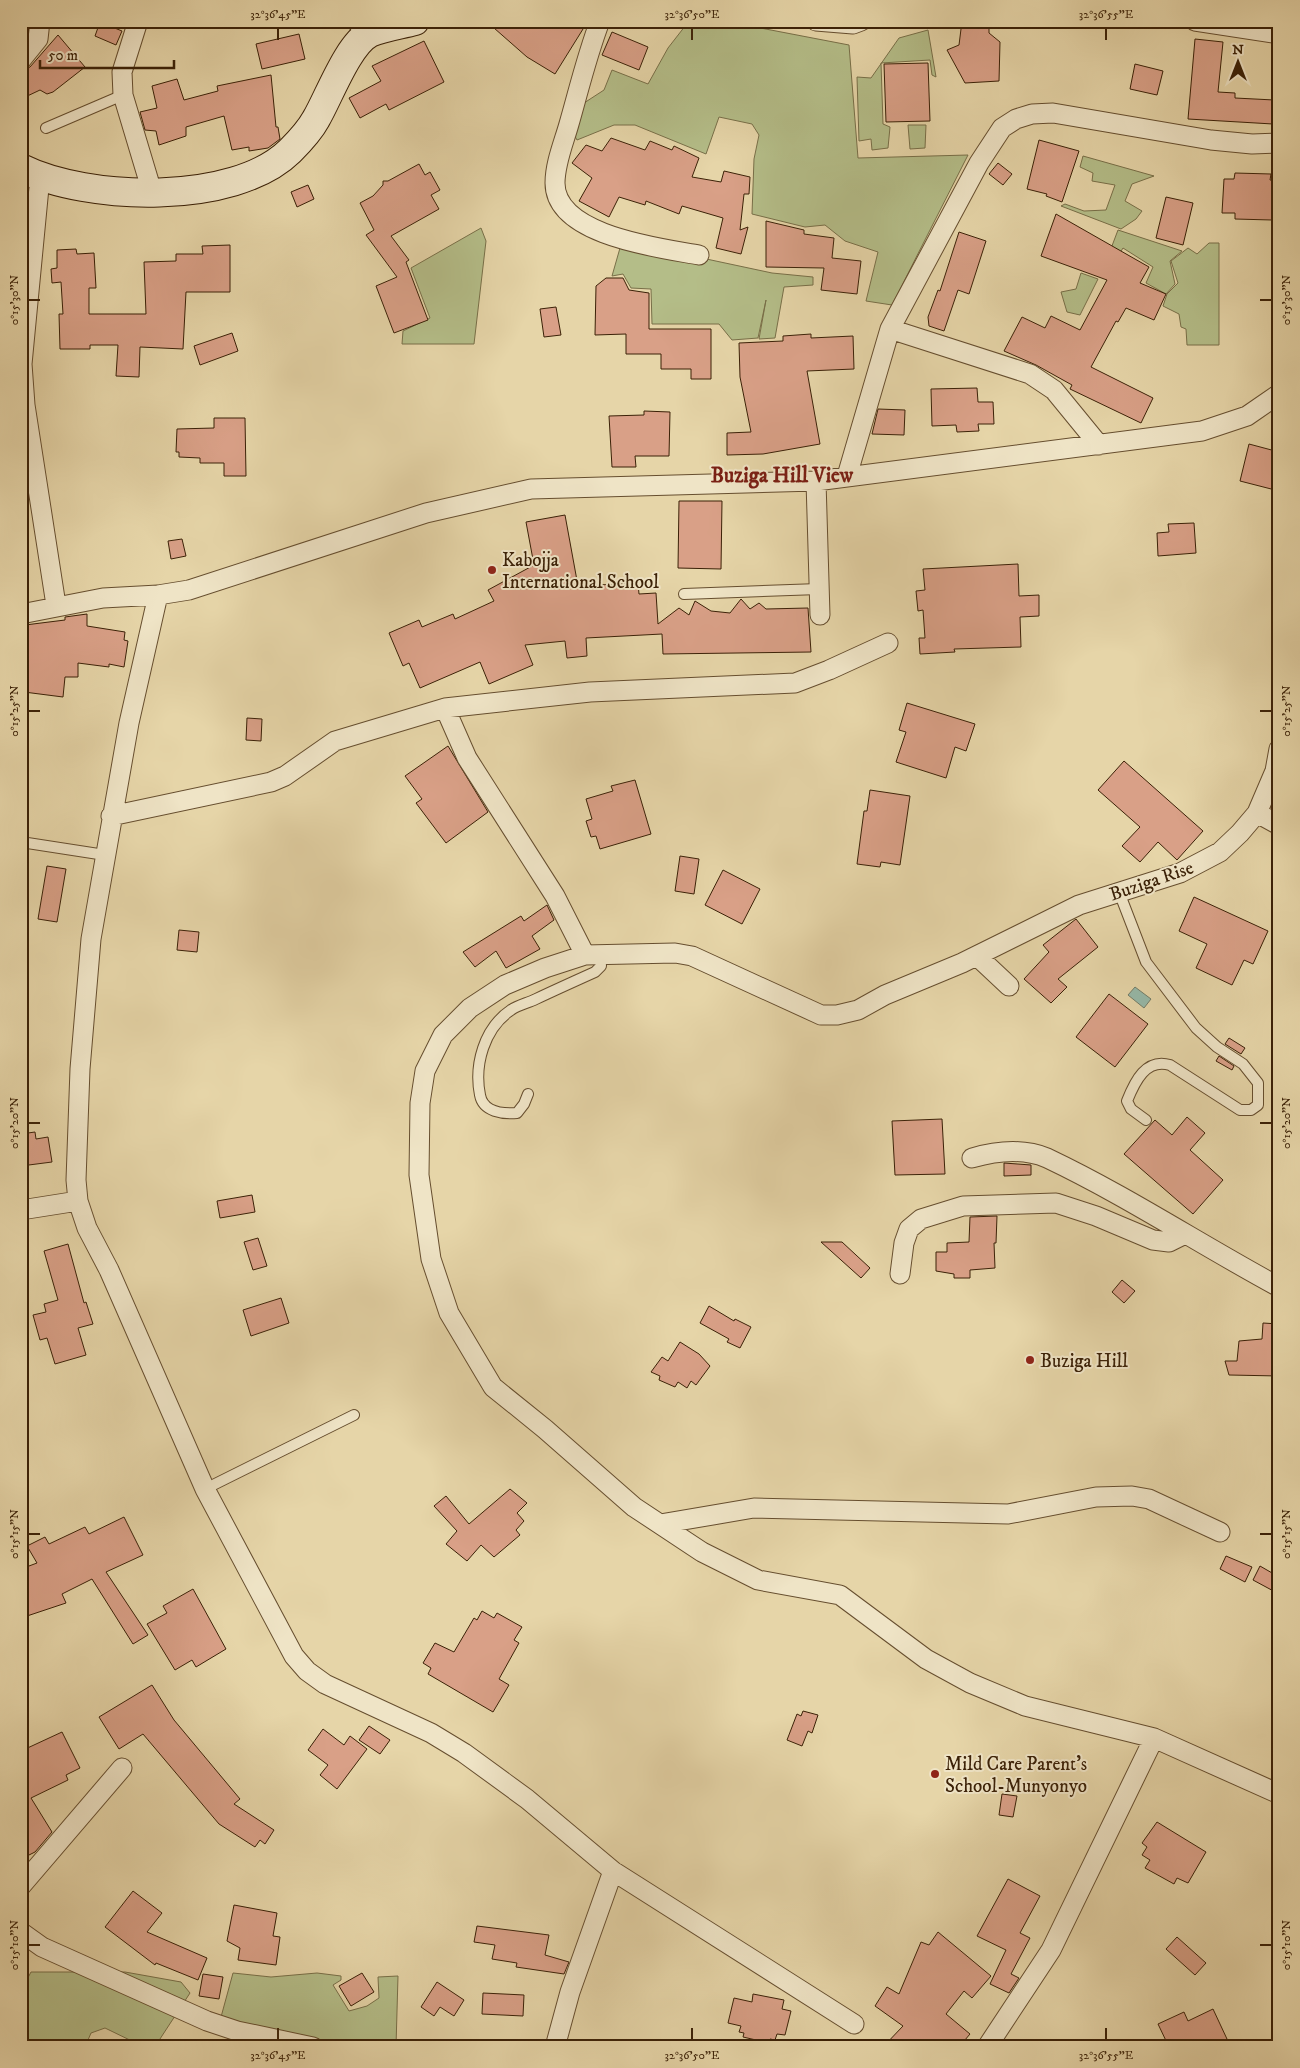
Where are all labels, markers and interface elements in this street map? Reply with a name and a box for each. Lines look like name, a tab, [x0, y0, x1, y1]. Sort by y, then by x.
text: 32°36'45"E	[250, 7, 306, 22]
text: 32°36'50"E	[665, 7, 720, 22]
text: 32°36'55"E	[1079, 7, 1134, 22]
scale bar	[40, 38, 174, 70]
north arrow	[1212, 38, 1262, 88]
text: N	[1232, 41, 1244, 59]
text: 50 m	[48, 46, 78, 65]
text: 0°15'30"N	[7, 275, 22, 325]
text: 0°15'30"N	[1279, 275, 1294, 325]
district label: Buziga Hill View	[711, 463, 854, 489]
place label: Kabojja International School	[502, 549, 659, 594]
marker: Kabojja International School	[486, 564, 498, 576]
text: 0°15'25"N	[7, 685, 22, 737]
text: 0°15'25"N	[1279, 685, 1294, 737]
street label: Buziga Rise	[1106, 856, 1197, 907]
text: 0°15'20"N	[7, 1097, 22, 1149]
text: 0°15'20"N	[1279, 1097, 1294, 1149]
place label: Buziga Hill	[1040, 1350, 1128, 1373]
marker: Buziga Hill	[1024, 1354, 1036, 1366]
text: 0°15'15"N	[7, 1509, 22, 1559]
text: 0°15'15"N	[1279, 1509, 1294, 1559]
place label: Mild Care Parent's School-Munyonyo	[945, 1753, 1087, 1798]
marker: Mild Care Parent's School-Munyonyo	[929, 1768, 941, 1780]
text: 0°15'10"N	[7, 1920, 22, 1970]
text: 0°15'10"N	[1279, 1920, 1294, 1970]
text: 32°36'45"E	[250, 2048, 306, 2063]
text: 32°36'50"E	[665, 2048, 720, 2063]
text: 32°36'55"E	[1079, 2048, 1134, 2063]

